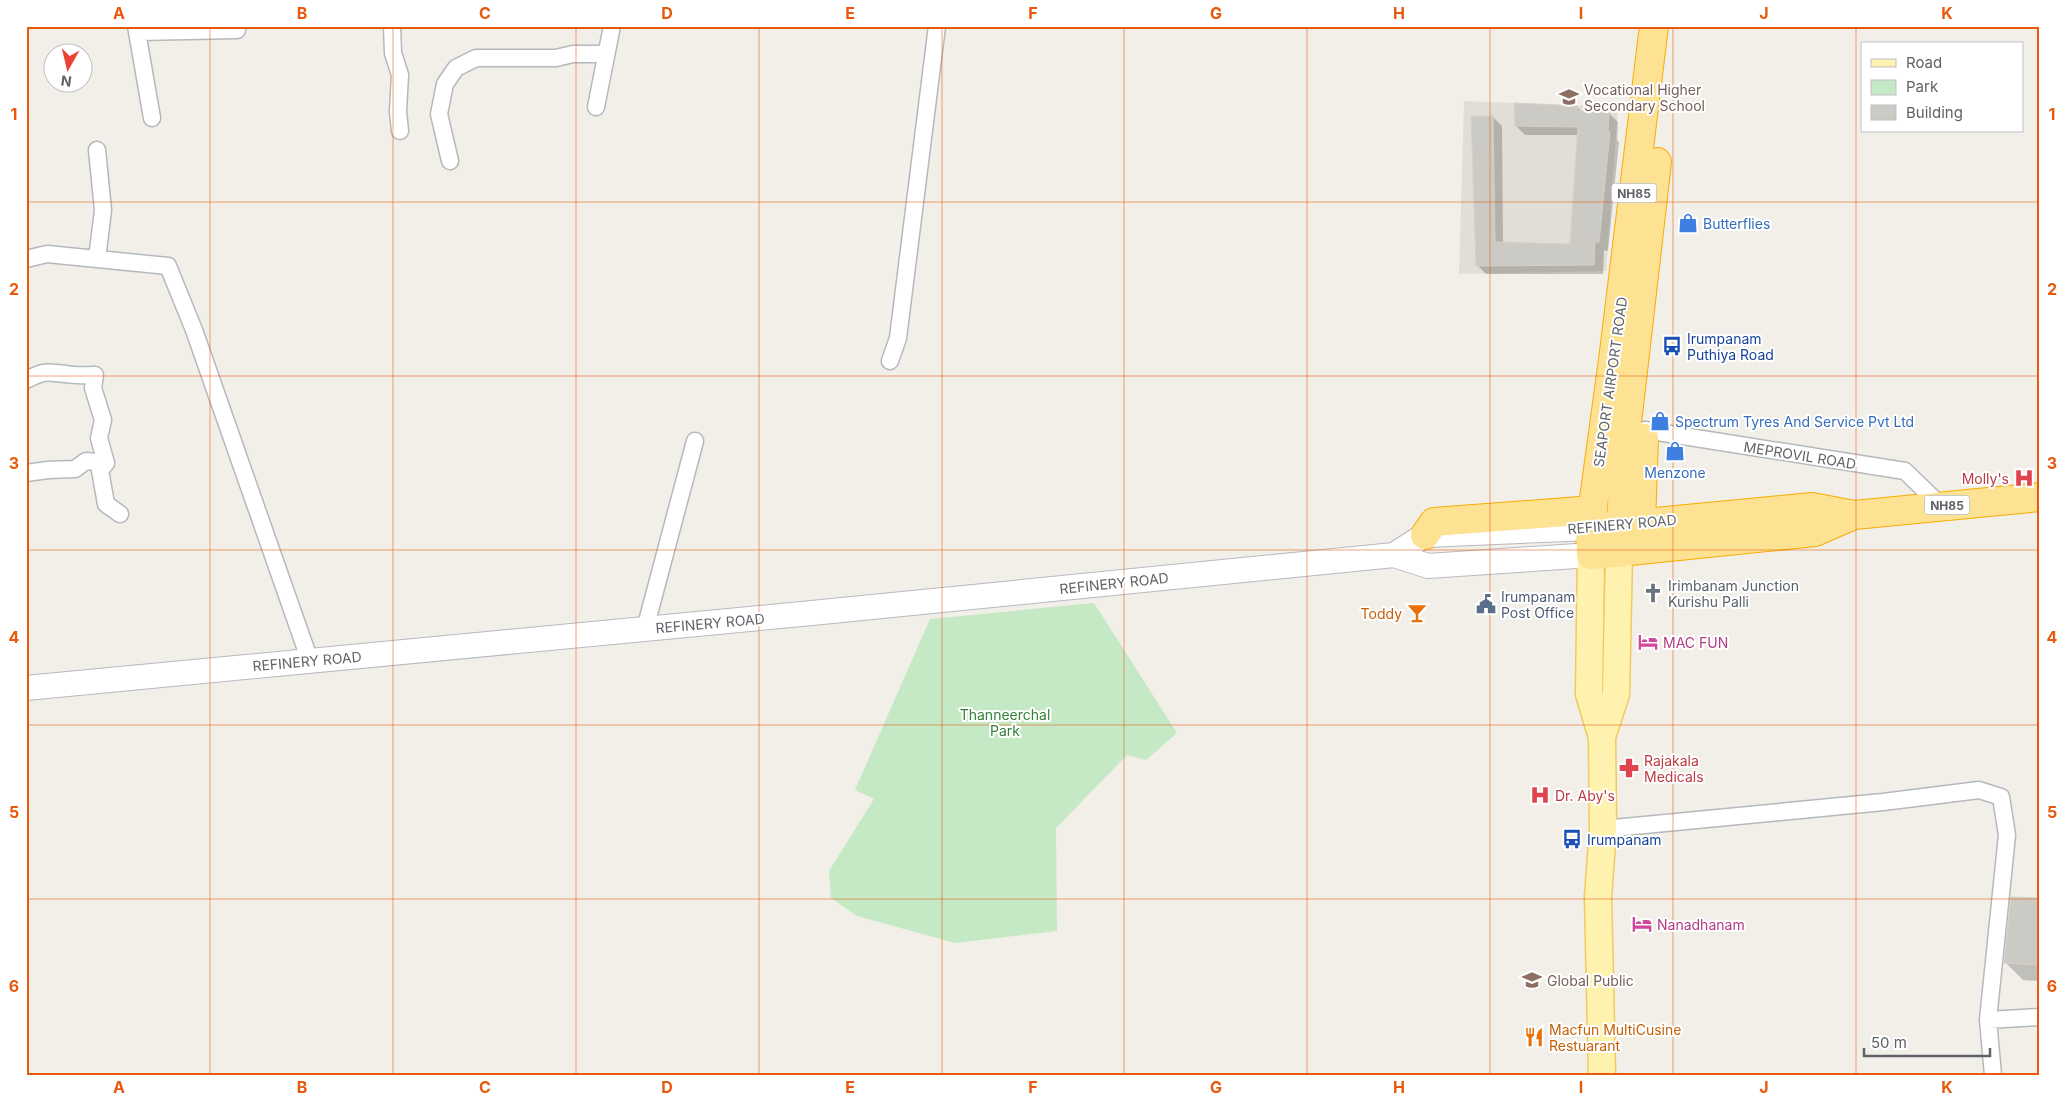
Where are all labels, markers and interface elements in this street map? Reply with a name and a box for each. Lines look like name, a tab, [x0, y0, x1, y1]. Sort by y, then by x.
text: A	[113, 3, 125, 23]
text: B	[297, 3, 307, 23]
text: C	[479, 3, 491, 23]
text: D	[661, 3, 673, 23]
text: E	[845, 3, 855, 23]
text: F	[1028, 3, 1038, 23]
text: G	[1210, 3, 1222, 23]
text: H	[1393, 3, 1405, 23]
text: I	[1579, 3, 1583, 23]
text: J	[1759, 3, 1769, 23]
text: K	[1941, 3, 1953, 23]
north arrow	[42, 42, 92, 92]
legend	[1861, 42, 2024, 132]
text: Road	[1906, 53, 1942, 72]
text: N	[60, 72, 73, 91]
text: Park	[1906, 77, 1939, 96]
place label: Vocational Higher Secondary School	[1584, 81, 1705, 114]
school or university icon: Vocational Higher Secondary School	[1558, 86, 1580, 108]
text: Building	[1906, 103, 1963, 122]
text: 1	[11, 104, 17, 124]
text: 1	[2049, 104, 2055, 124]
road number: NH85	[1612, 184, 1656, 202]
shop icon: Butterflies	[1677, 212, 1699, 234]
place label: Butterflies	[1703, 215, 1770, 232]
text: 2	[9, 279, 19, 299]
text: 2	[2047, 279, 2057, 299]
street label: SEAPORT AIRPORT ROAD	[1590, 296, 1630, 468]
place label: Irumpanam Puthiya Road	[1687, 330, 1774, 363]
bus stop icon: Irumpanam Puthiya Road	[1661, 335, 1683, 357]
shop icon: Spectrum Tyres And Service Pvt Ltd	[1649, 410, 1671, 432]
place label: Spectrum Tyres And Service Pvt Ltd	[1675, 413, 1914, 430]
street label: MEPROVIL ROAD	[1743, 438, 1857, 472]
shop icon: Menzone	[1664, 440, 1686, 462]
text: 3	[9, 453, 19, 473]
text: 3	[2047, 453, 2057, 473]
place label: Menzone	[1644, 464, 1706, 481]
hospital icon: Molly's	[2013, 467, 2035, 489]
place label: Molly's	[1962, 470, 2009, 487]
road number: NH85	[1924, 496, 1970, 514]
street label: REFINERY ROAD	[1567, 511, 1677, 537]
street label: REFINERY ROAD	[1059, 569, 1169, 597]
place label: Irimbanam Junction Kurishu Palli	[1668, 577, 1799, 610]
church icon: Irimbanam Junction Kurishu Palli	[1642, 582, 1664, 604]
place label: Irumpanam Post Office	[1501, 588, 1576, 621]
public building icon: Irumpanam Post Office	[1475, 593, 1497, 615]
bar icon: Toddy	[1406, 602, 1428, 624]
place label: Toddy	[1361, 605, 1402, 622]
street label: REFINERY ROAD	[655, 610, 765, 636]
text: 4	[9, 627, 20, 647]
text: 4	[2047, 627, 2058, 647]
hotel icon: MAC FUN	[1637, 631, 1659, 653]
place label: MAC FUN	[1663, 634, 1728, 651]
street label: REFINERY ROAD	[252, 648, 362, 674]
park label: Thanneerchal Park	[960, 706, 1050, 739]
place label: Rajakala Medicals	[1644, 752, 1704, 785]
pharmacy icon: Rajakala Medicals	[1618, 757, 1640, 779]
hospital icon: Dr. Aby's	[1529, 784, 1551, 806]
place label: Dr. Aby's	[1555, 787, 1615, 804]
text: 5	[9, 802, 19, 822]
text: 5	[2047, 802, 2057, 822]
bus stop icon: Irumpanam	[1561, 828, 1583, 850]
place label: Irumpanam	[1587, 831, 1662, 848]
hotel icon: Nanadhanam	[1631, 913, 1653, 935]
place label: Nanadhanam	[1657, 916, 1745, 933]
school or university icon: Global Public	[1521, 969, 1543, 991]
place label: Global Public	[1547, 972, 1634, 989]
text: 6	[9, 976, 19, 996]
text: 6	[2047, 976, 2057, 996]
place label: Macfun MultiCusine Restuarant	[1549, 1021, 1681, 1054]
restaurant icon: Macfun MultiCusine Restuarant	[1523, 1026, 1545, 1048]
scale bar	[1864, 1026, 1990, 1058]
text: 50 m	[1871, 1033, 1907, 1052]
text: A	[113, 1077, 125, 1097]
text: B	[297, 1077, 307, 1097]
text: C	[479, 1077, 491, 1097]
text: D	[661, 1077, 673, 1097]
text: E	[845, 1077, 855, 1097]
text: F	[1028, 1077, 1038, 1097]
text: G	[1210, 1077, 1222, 1097]
text: H	[1393, 1077, 1405, 1097]
text: I	[1579, 1077, 1583, 1097]
text: J	[1759, 1077, 1769, 1097]
text: K	[1941, 1077, 1953, 1097]

